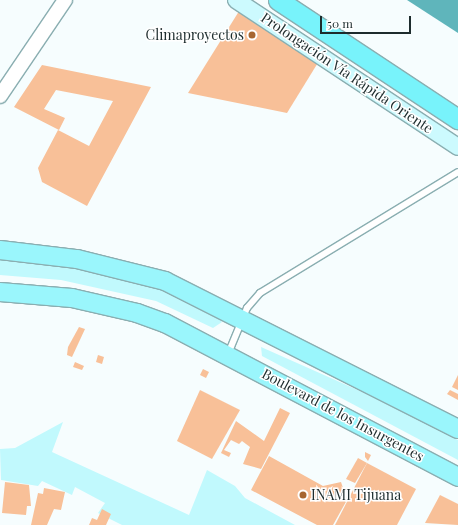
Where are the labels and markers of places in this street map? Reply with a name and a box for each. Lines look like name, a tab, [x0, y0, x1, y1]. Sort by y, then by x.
place label: Climaproyectos	[146, 27, 244, 43]
marker: Climaproyectos	[247, 30, 257, 40]
place label: INAMI Tijuana	[311, 487, 401, 503]
marker: INAMI Tijuana	[298, 490, 308, 500]

